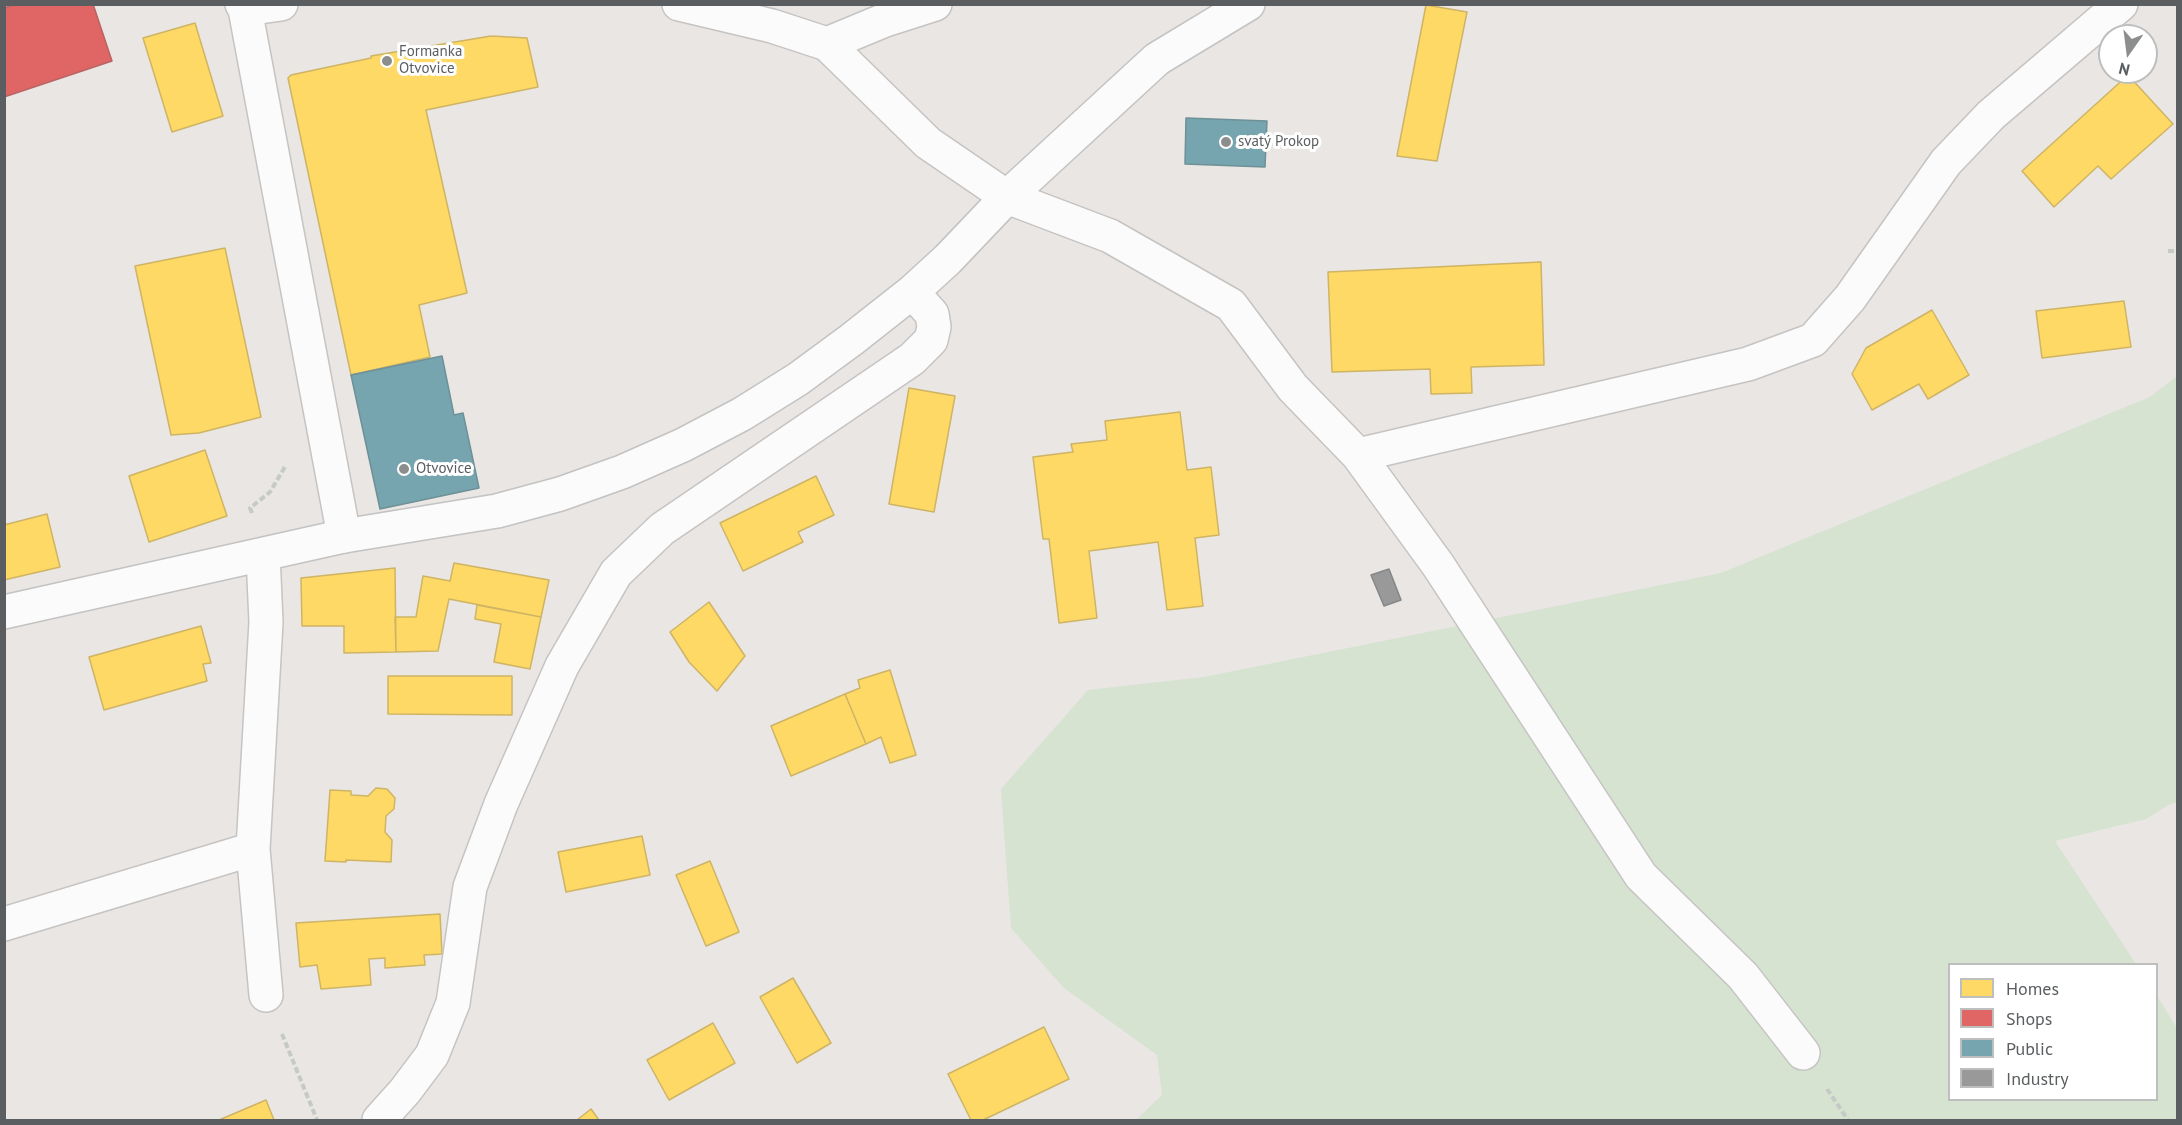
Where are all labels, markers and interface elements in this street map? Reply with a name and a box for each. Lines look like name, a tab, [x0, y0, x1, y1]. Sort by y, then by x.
north arrow	[2098, 24, 2158, 84]
place label: Formanka Otvovice	[399, 43, 462, 78]
marker: Formanka Otvovice	[380, 54, 394, 68]
text: N	[2117, 59, 2132, 81]
place label: svatý Prokop	[1238, 133, 1319, 151]
marker: svatý Prokop	[1219, 135, 1233, 149]
place label: Otvovice	[416, 460, 472, 478]
marker: Otvovice	[397, 462, 411, 476]
legend	[1948, 963, 2158, 1101]
text: Homes	[2006, 977, 2059, 1000]
text: Shops	[2006, 1007, 2052, 1030]
text: Public	[2006, 1037, 2053, 1060]
text: Industry	[2006, 1067, 2069, 1090]

